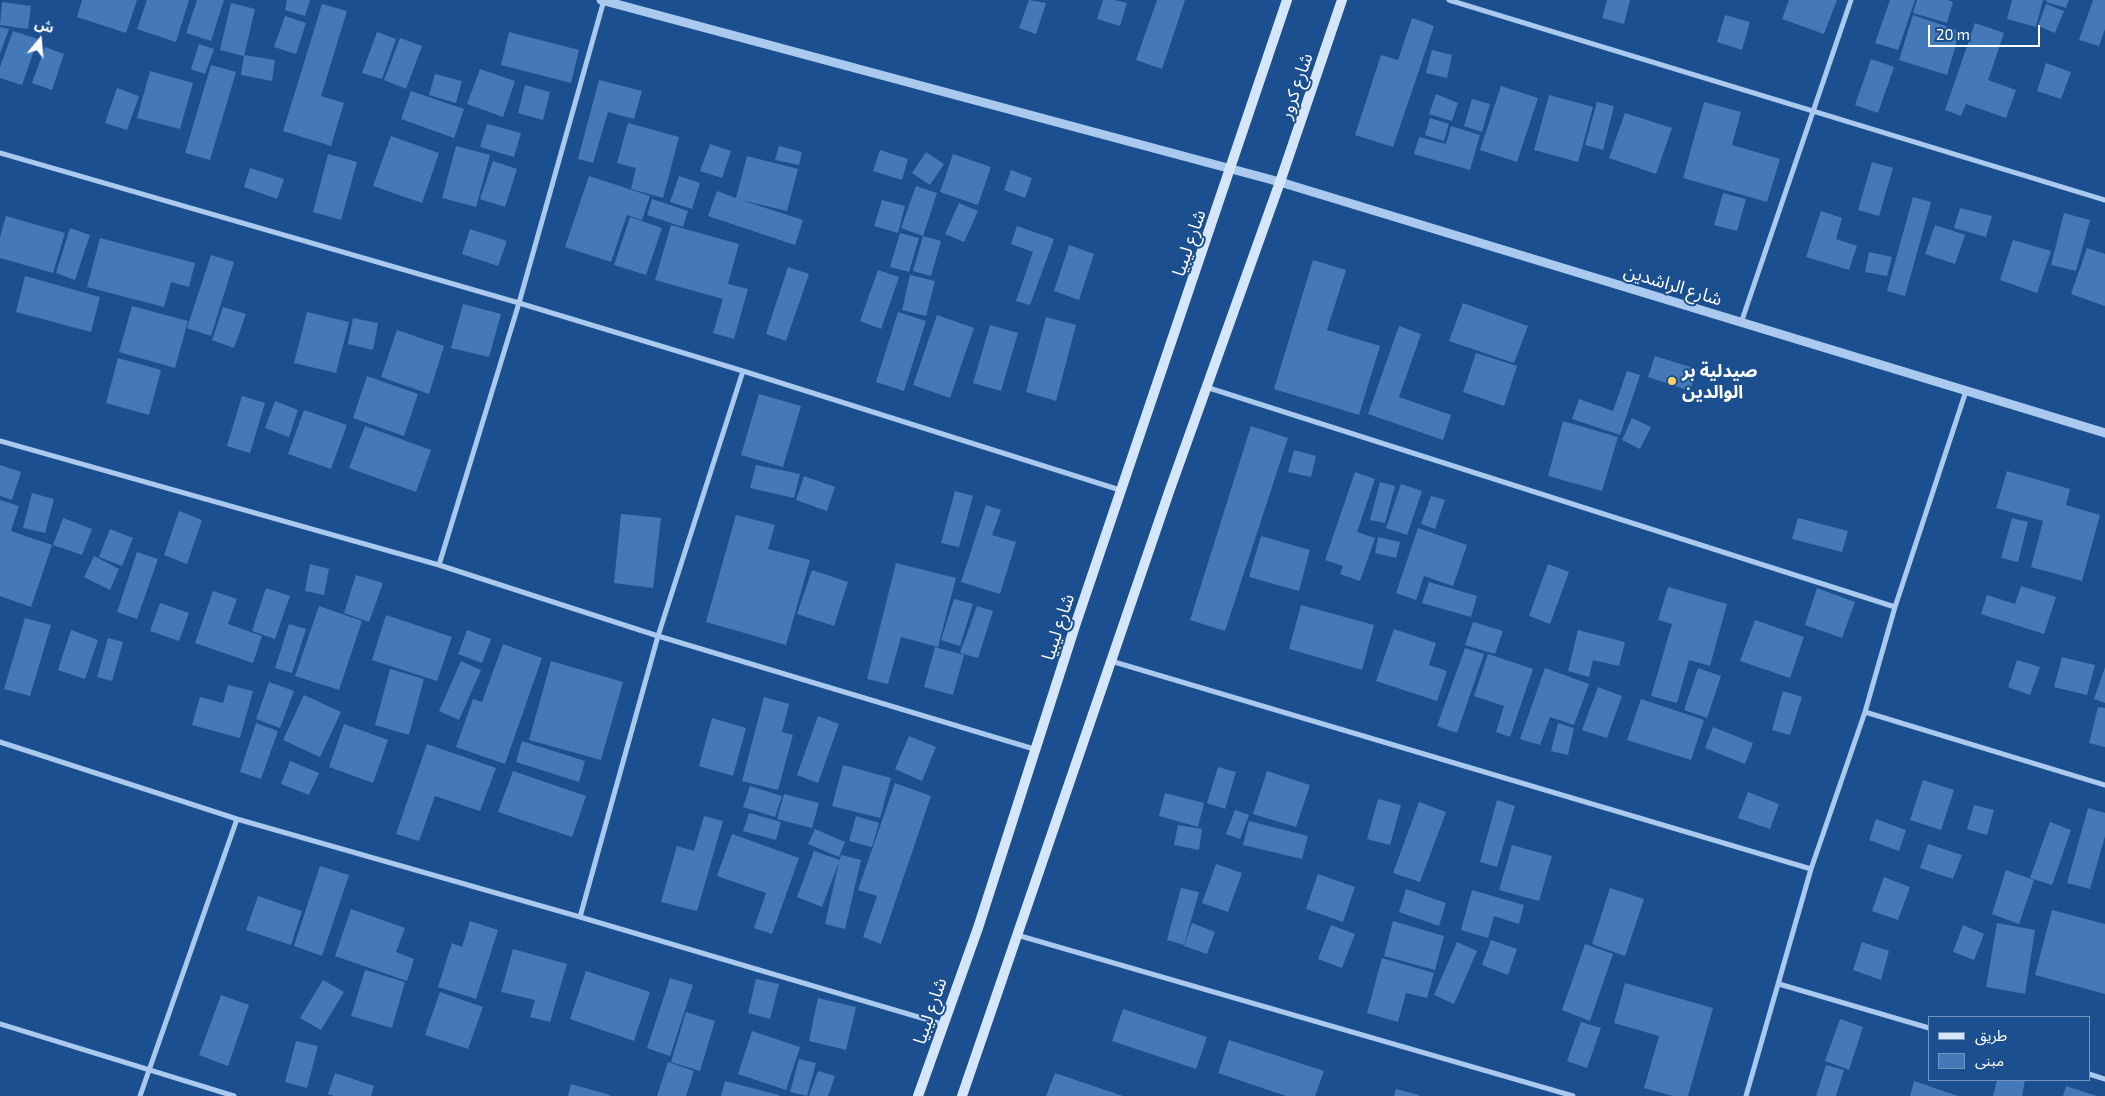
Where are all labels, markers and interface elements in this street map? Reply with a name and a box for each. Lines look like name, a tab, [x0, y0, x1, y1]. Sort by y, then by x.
text: ش	[33, 14, 56, 36]
north arrow	[15, 15, 65, 65]
scale bar	[1930, 15, 2042, 47]
text: 20 m	[1936, 25, 1970, 43]
street label: شارع كرور	[1275, 50, 1317, 122]
street label: شارع ليبيا	[1168, 207, 1210, 279]
street label: شارع الراشدين	[1621, 260, 1725, 310]
place label: صيدلية بر الوالدين	[1682, 360, 1758, 402]
marker: صيدلية بر الوالدين	[1666, 375, 1678, 387]
street label: شارع ليبيا	[1037, 591, 1079, 663]
street label: شارع ليبيا	[909, 975, 951, 1047]
legend	[1928, 1016, 2090, 1081]
text: طريق	[1975, 1026, 2007, 1044]
text: مبنى	[1975, 1051, 2004, 1069]

